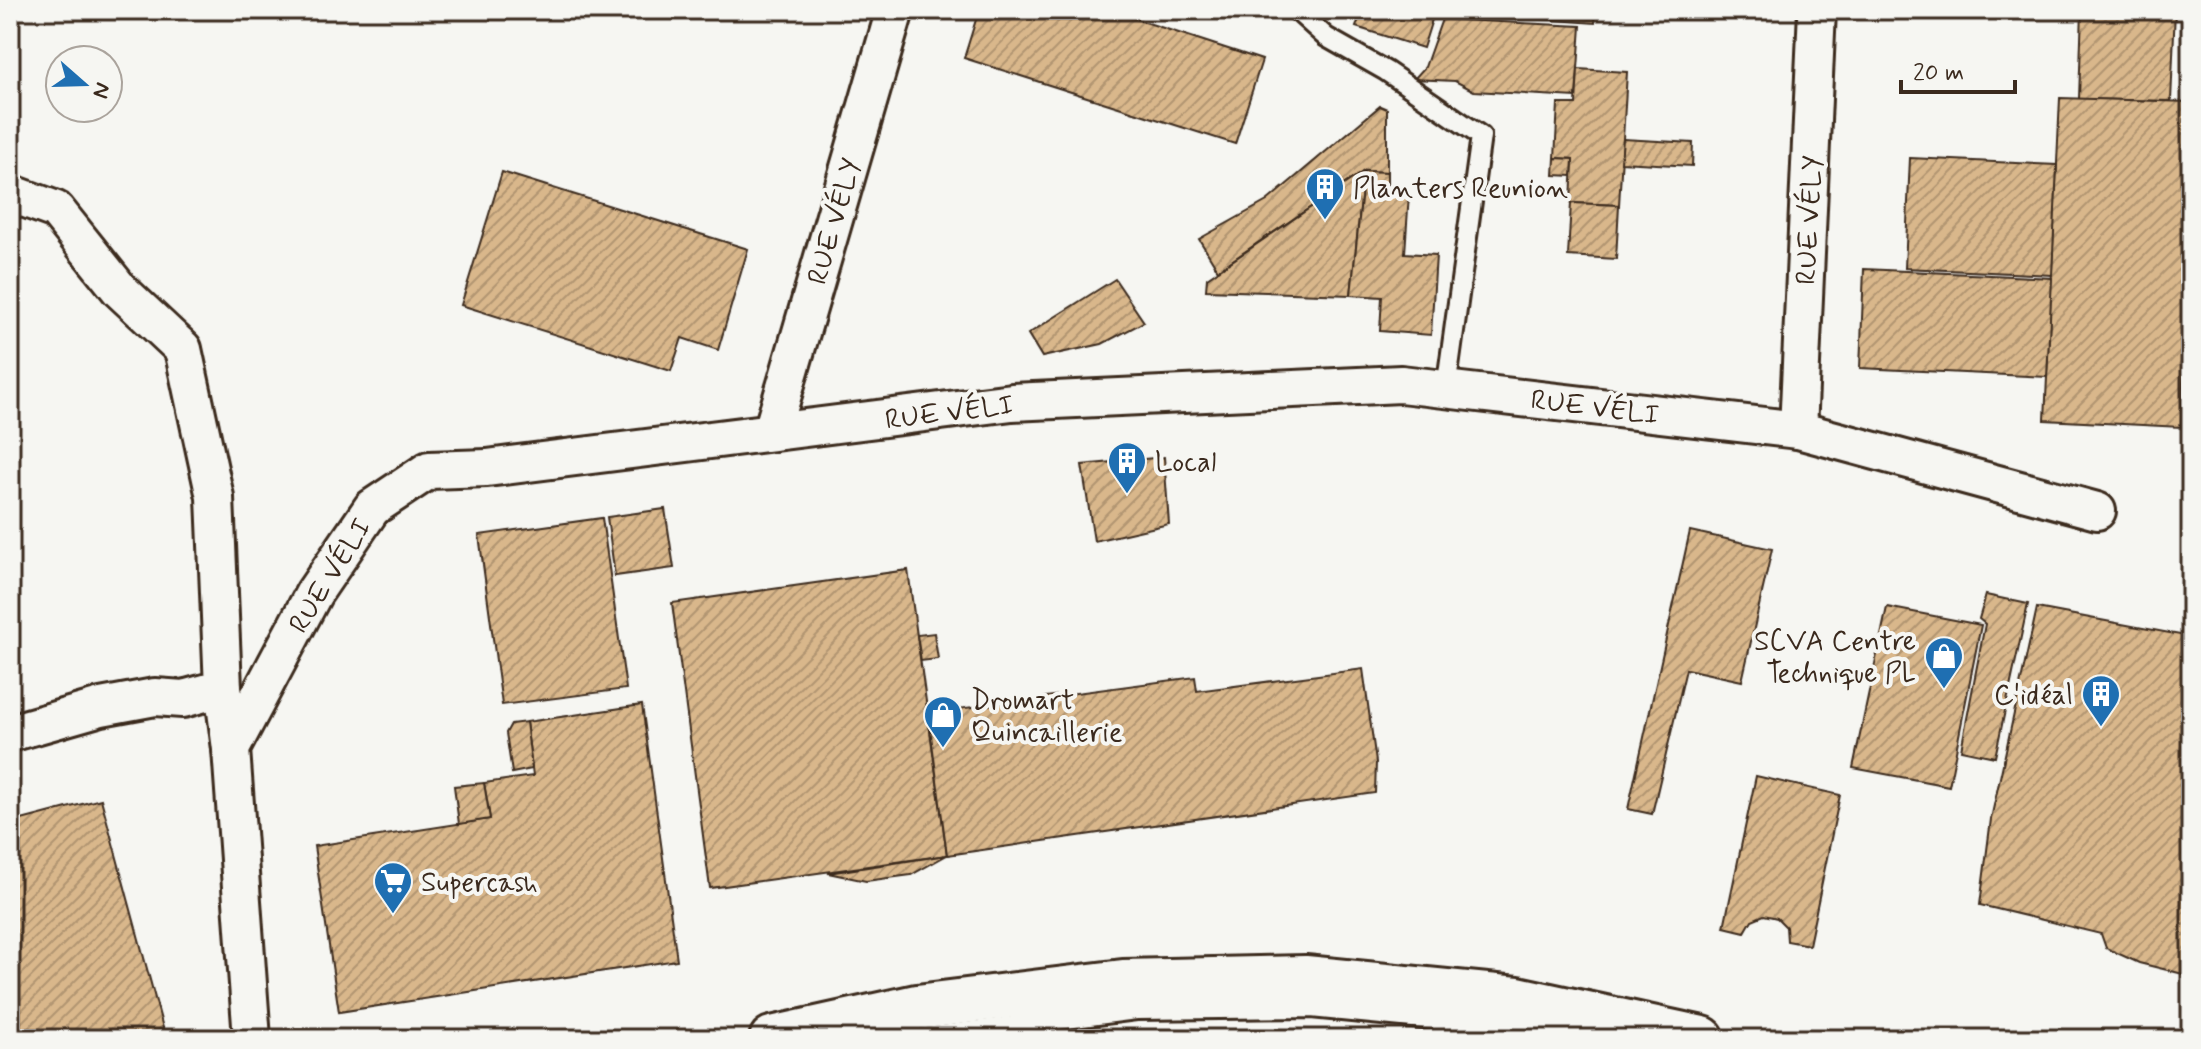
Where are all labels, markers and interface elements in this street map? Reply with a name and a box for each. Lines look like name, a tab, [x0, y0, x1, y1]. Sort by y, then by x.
north arrow	[44, 44, 124, 124]
scale bar	[1901, 44, 2015, 94]
text: 20 m	[1913, 58, 1964, 89]
text: N	[85, 78, 117, 102]
street label: RUE VÉLY	[798, 154, 871, 289]
street label: RUE VÉLY	[1787, 154, 1832, 286]
building icon: Planters Reunion	[1304, 166, 1346, 221]
place label: Planters Reunion	[1353, 171, 1568, 208]
street label: RUE VÉLI	[1528, 380, 1661, 435]
street label: RUE VÉLI	[883, 385, 1016, 440]
building icon: Local	[1106, 440, 1148, 495]
place label: Local	[1155, 445, 1216, 482]
street label: RUE VÉLI	[280, 511, 381, 641]
place label: SCVA Centre Technique PL	[1754, 624, 1916, 693]
shop icon: SCVA Centre Technique PL	[1923, 635, 1965, 690]
building icon: C'idéal	[2080, 673, 2122, 728]
place label: C'idéal	[1994, 678, 2073, 715]
place label: Dromart Quincaillerie	[971, 683, 1122, 752]
shop icon: Dromart Quincaillerie	[922, 694, 964, 749]
supermarket icon: Supercash	[372, 860, 414, 915]
place label: Supercash	[421, 865, 538, 902]

